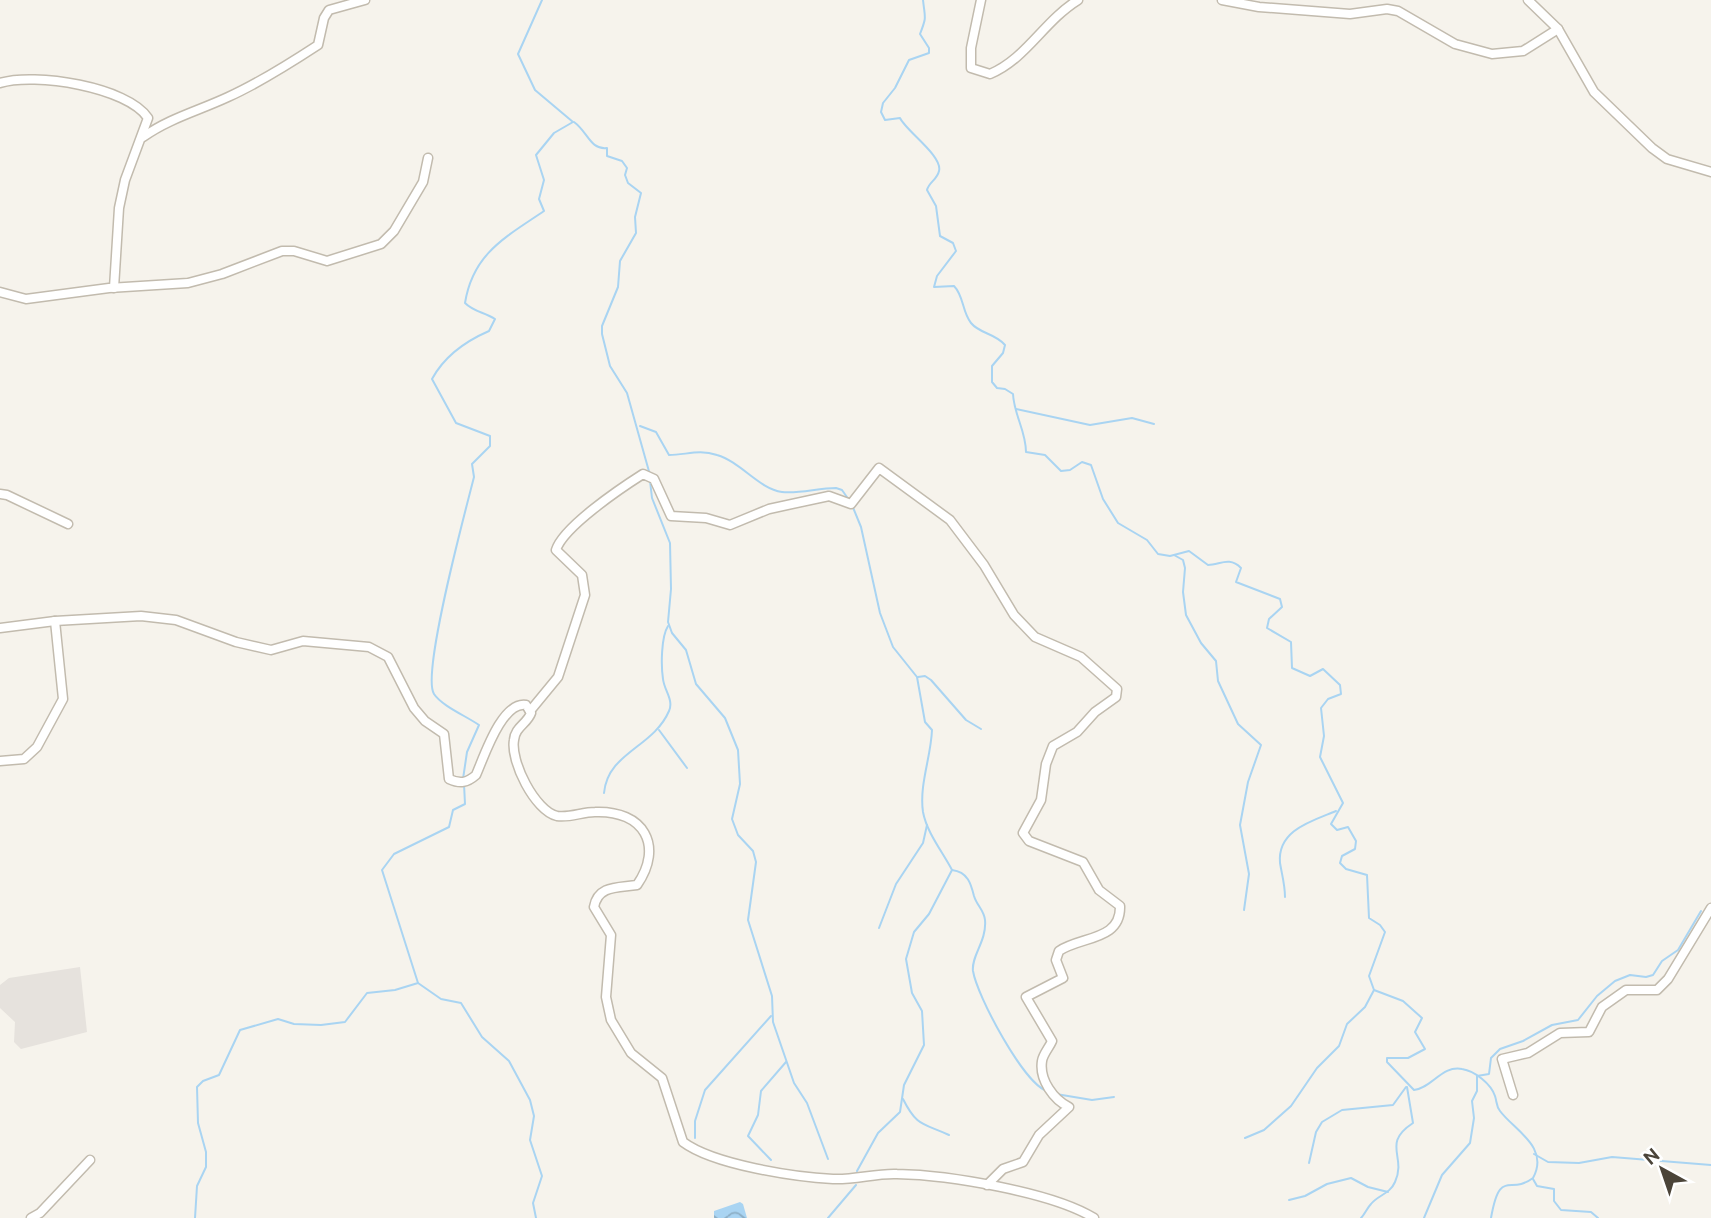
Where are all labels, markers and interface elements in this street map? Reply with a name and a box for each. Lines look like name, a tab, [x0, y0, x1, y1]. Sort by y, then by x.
north arrow	[1627, 1134, 1697, 1204]
text: N	[1639, 1143, 1664, 1169]

